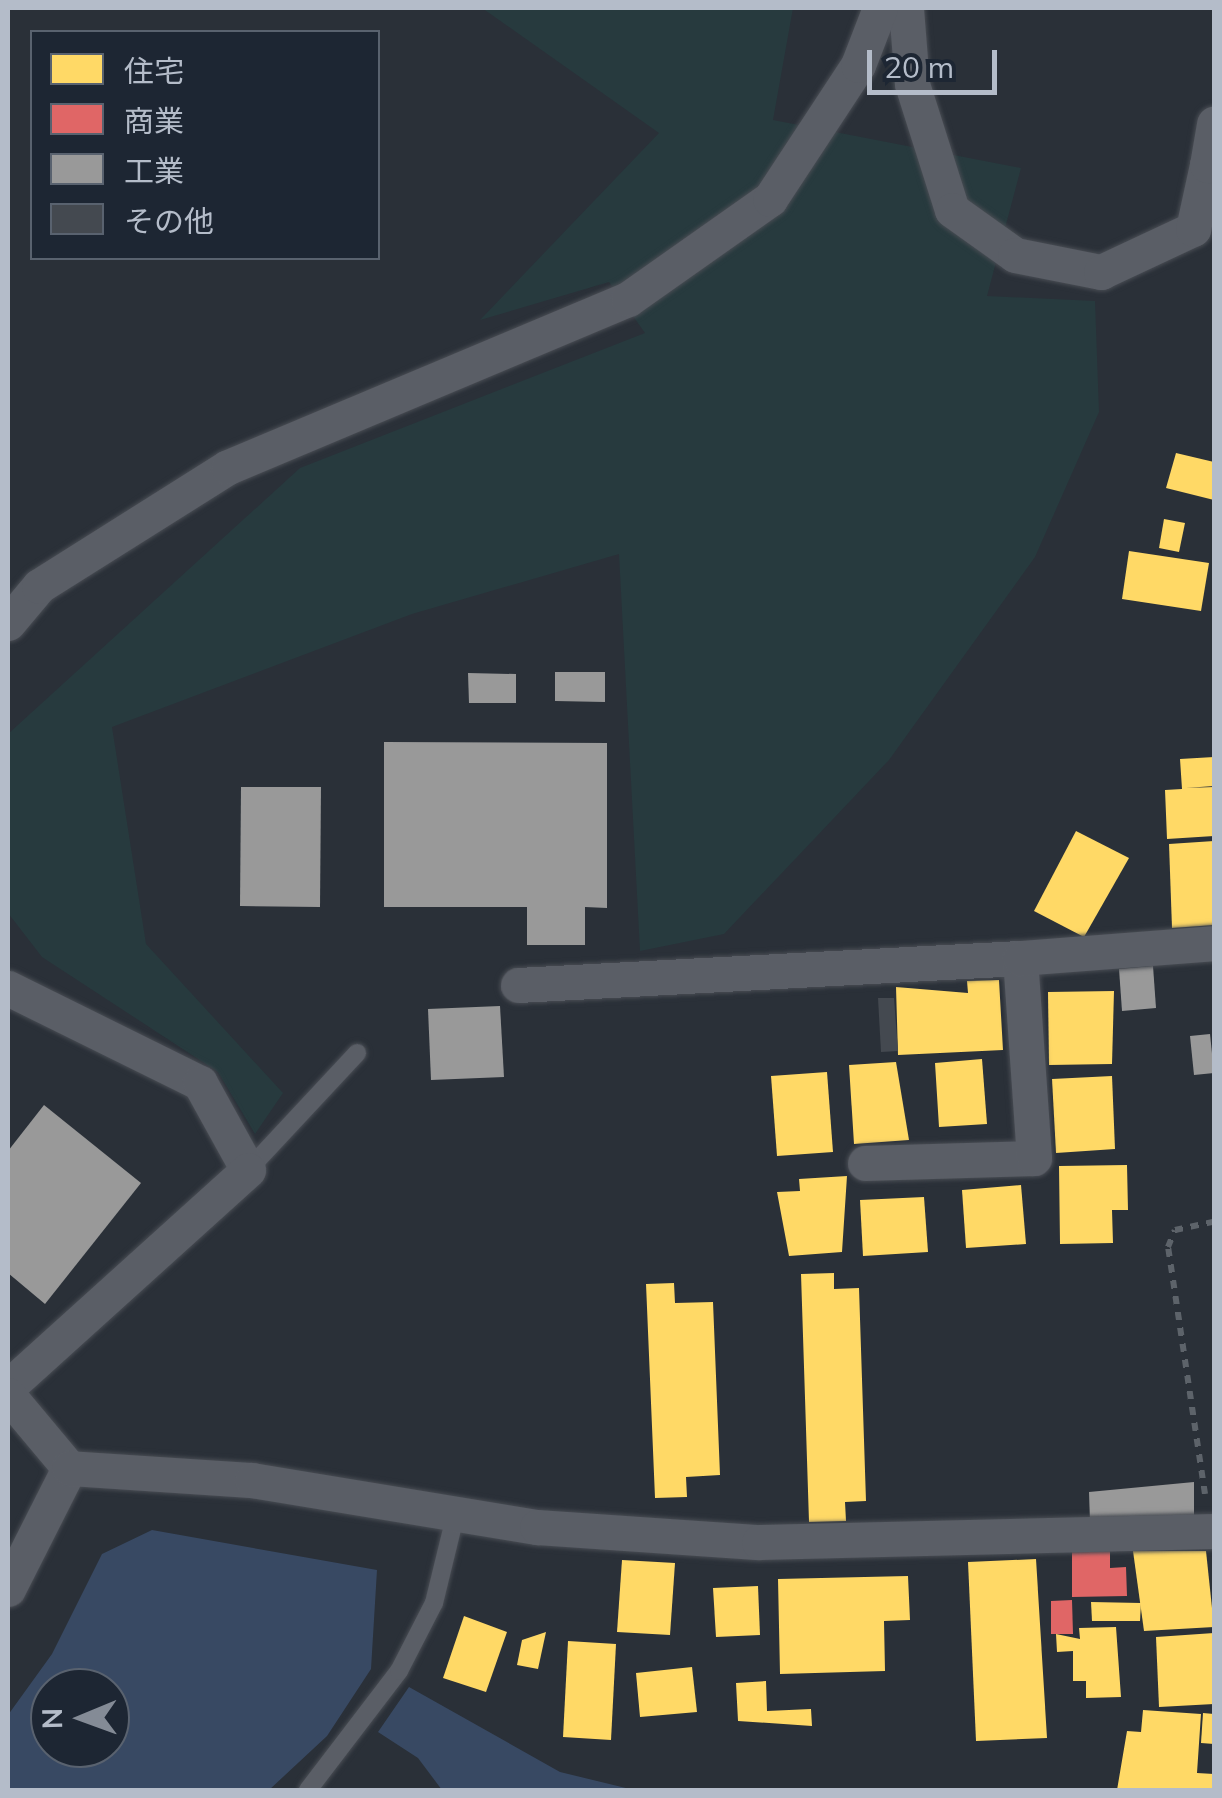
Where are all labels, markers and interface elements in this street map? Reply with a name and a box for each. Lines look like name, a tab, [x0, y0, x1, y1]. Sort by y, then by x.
legend	[30, 30, 380, 260]
scale bar	[872, 30, 1002, 92]
text: 20 m	[884, 48, 954, 86]
text: 住宅	[124, 52, 184, 90]
text: 商業	[124, 102, 184, 140]
text: 工業	[124, 152, 184, 190]
text: その他	[124, 202, 214, 240]
north arrow	[30, 1668, 130, 1768]
text: N	[34, 1708, 69, 1729]

